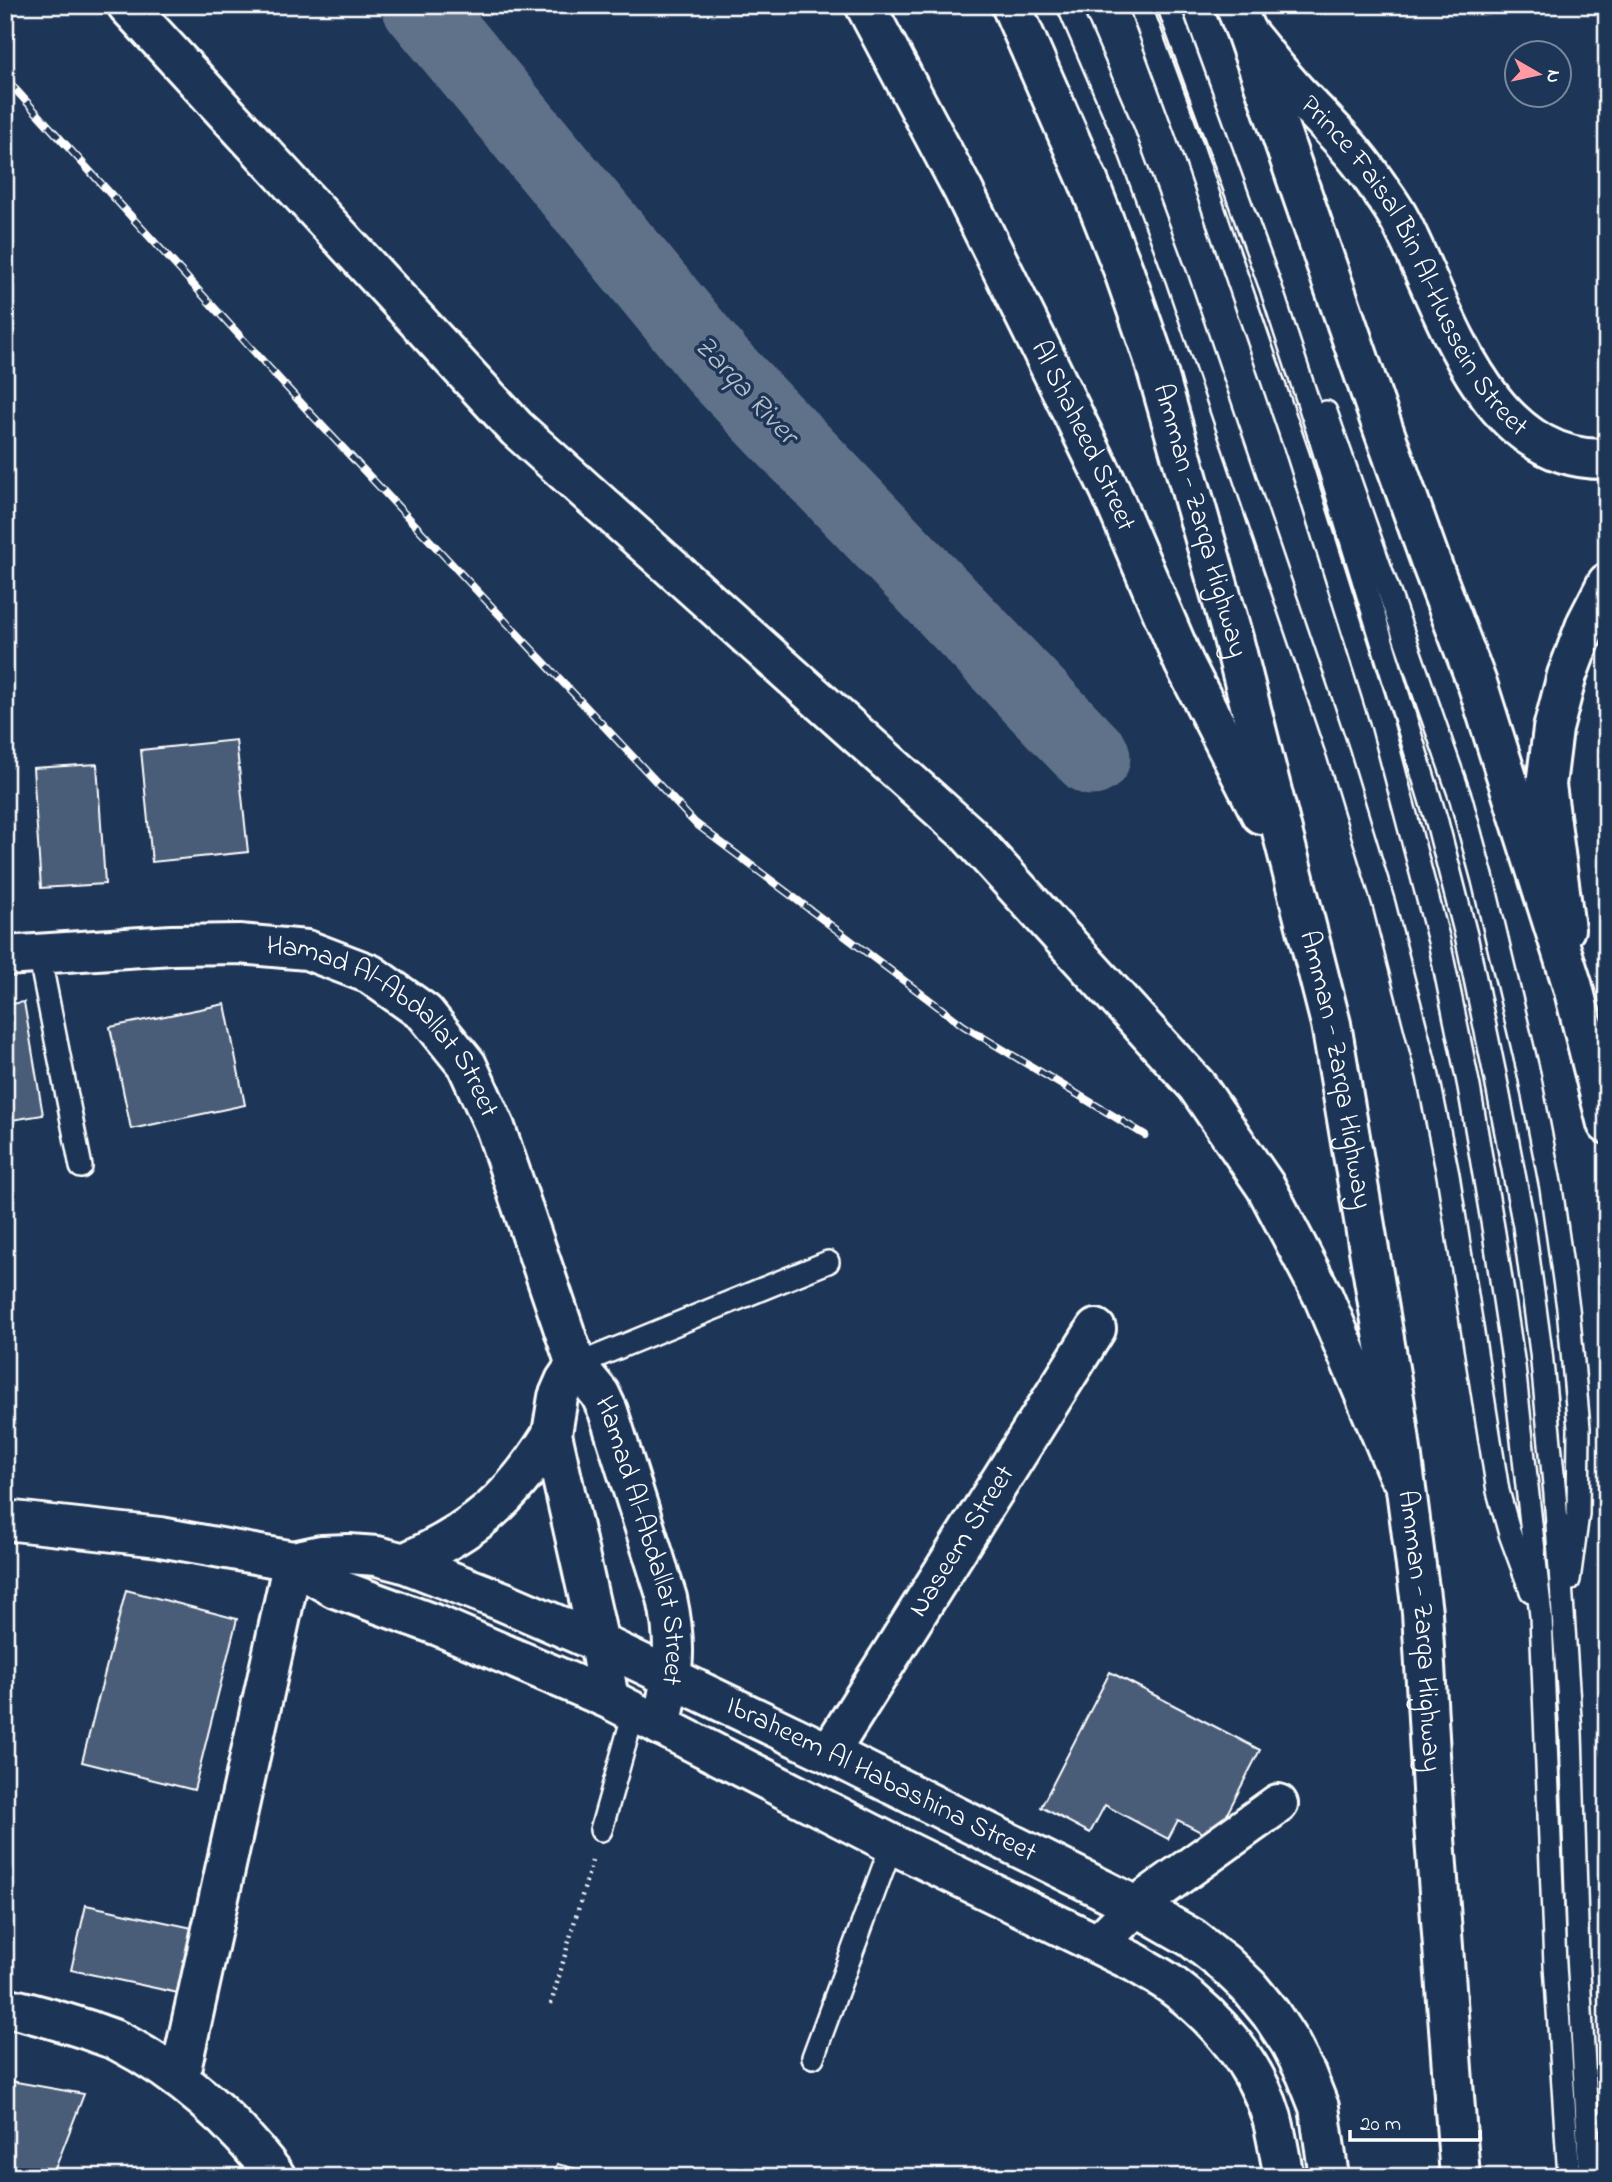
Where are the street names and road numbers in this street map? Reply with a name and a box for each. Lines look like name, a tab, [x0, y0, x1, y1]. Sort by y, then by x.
street label: Prince Faisal Bin Al-Hussein Street	[1290, 86, 1537, 447]
street label: Al Shaheed Street	[1020, 334, 1146, 538]
street label: Amman - Zarqa Highway	[1141, 379, 1258, 662]
street label: Hamad Al-Abdallat Street	[265, 926, 509, 1124]
street label: Amman - Zarqa Highway	[1288, 926, 1382, 1212]
street label: Hamad Al-Abdallat Street	[583, 1389, 694, 1688]
street label: Naseem Street	[899, 1457, 1026, 1625]
street label: Amman - Zarqa Highway	[1386, 1488, 1451, 1773]
street label: Ibraheem Al Habashina Street	[719, 1686, 1044, 1874]

